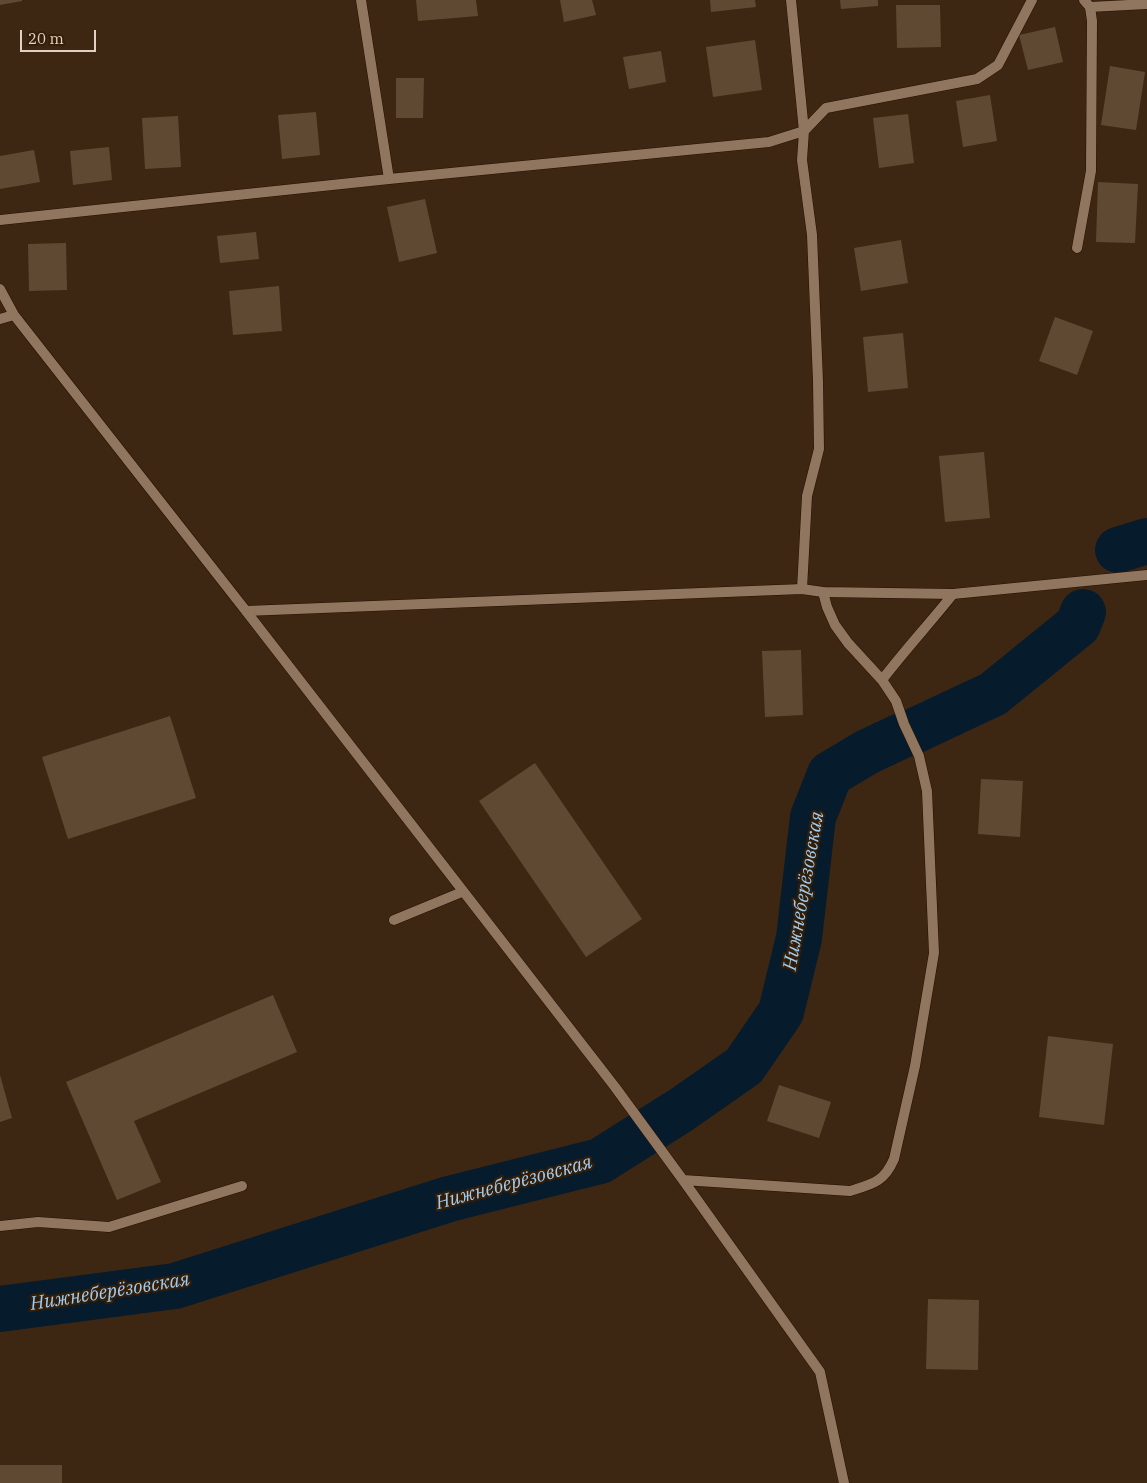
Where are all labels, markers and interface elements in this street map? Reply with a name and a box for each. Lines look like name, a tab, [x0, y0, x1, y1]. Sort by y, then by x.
scale bar	[22, 20, 99, 52]
text: 20 m	[28, 29, 64, 48]
water label: Нижнеберёзовская	[779, 810, 829, 972]
water label: Нижнеберёзовская	[433, 1151, 595, 1215]
water label: Нижнеберёзовская	[29, 1268, 191, 1316]

